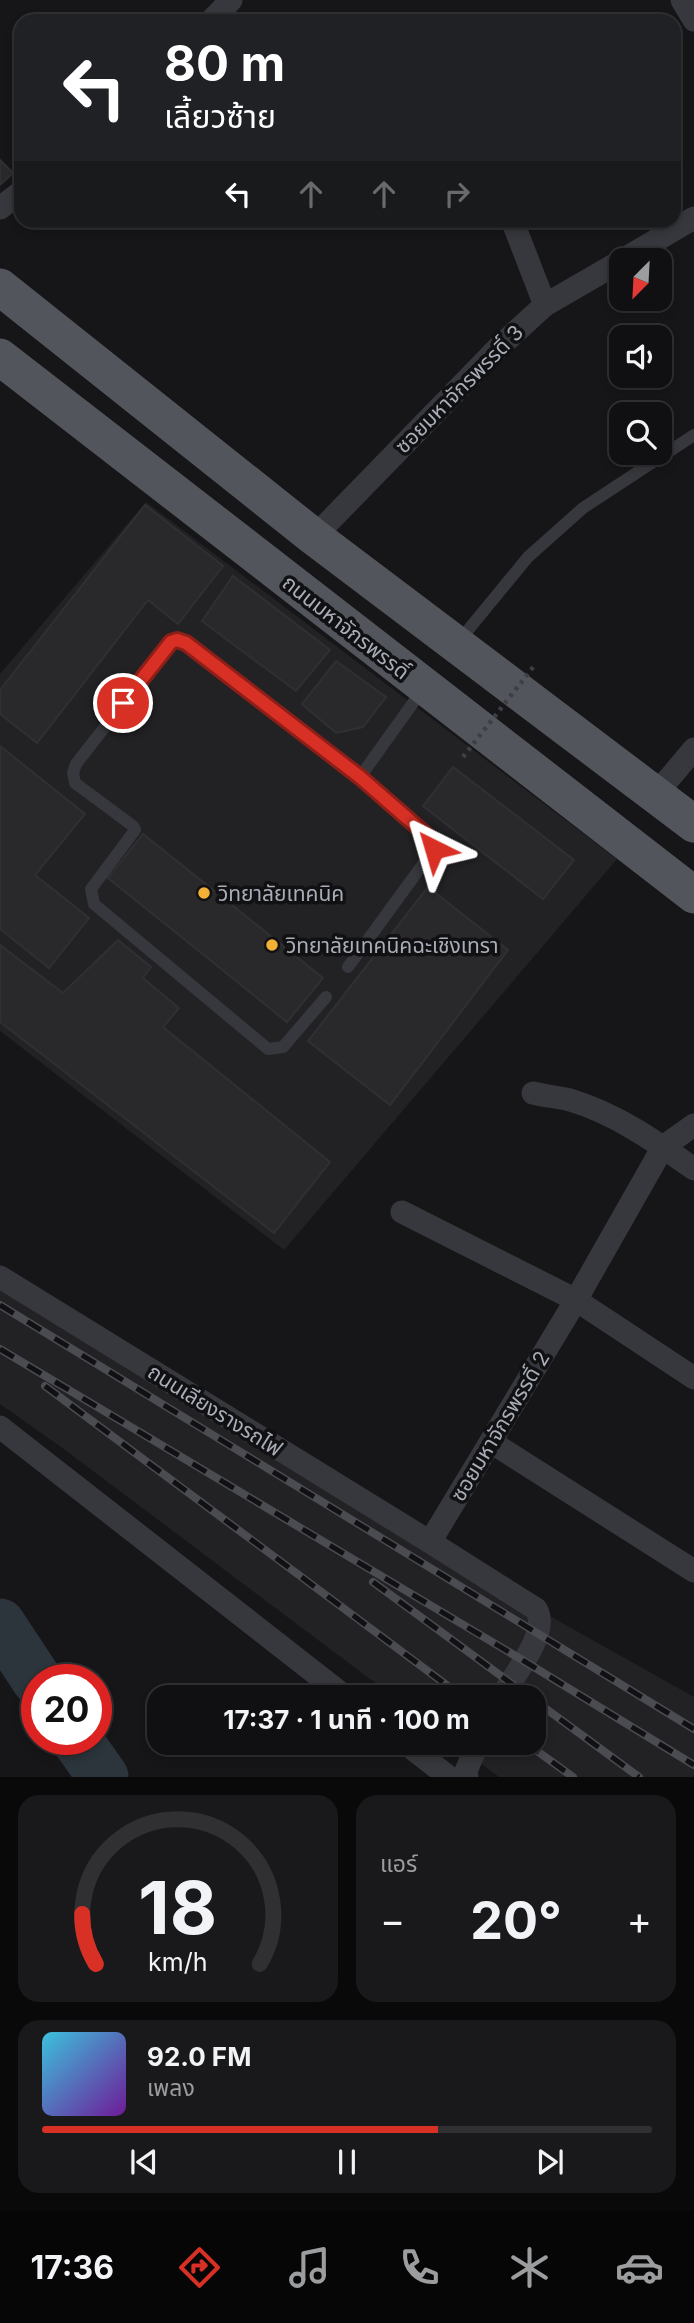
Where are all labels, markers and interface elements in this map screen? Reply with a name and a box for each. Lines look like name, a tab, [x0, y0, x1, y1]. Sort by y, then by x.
text: 80 m	[164, 34, 285, 93]
icon: left	[49, 42, 140, 133]
text: เลี้ยวซ้าย	[164, 97, 276, 136]
icon: left	[219, 175, 257, 213]
icon: ahead	[292, 175, 330, 213]
icon: ahead	[365, 175, 403, 213]
icon: right	[438, 175, 476, 213]
north arrow	[609, 248, 672, 312]
map controls	[609, 248, 672, 465]
street label: ซอยมหาจักรพรรดิ์ 3	[390, 320, 528, 458]
button: sound	[609, 325, 672, 388]
button: search	[609, 402, 672, 465]
street label: ถนนมหาจักรพรรดิ์	[278, 570, 414, 684]
pin	[93, 673, 153, 733]
icon: arrive	[104, 684, 142, 722]
position arrow	[397, 812, 471, 886]
place label: วิทยาลัยเทคนิค	[218, 881, 344, 906]
marker: วิทยาลัยเทคนิค	[196, 885, 212, 901]
place label: วิทยาลัยเทคนิคฉะเชิงเทรา	[286, 933, 499, 958]
marker: วิทยาลัยเทคนิคฉะเชิงเทรา	[264, 937, 280, 953]
street label: ซอยมหาจักรพรรดิ์ 2	[445, 1346, 555, 1506]
street label: ถนนเลียงรางรถไฟ	[143, 1359, 287, 1461]
speed limit sign: 20	[21, 1664, 112, 1755]
text: 17:37 · 1 นาที · 100 m	[223, 1704, 470, 1735]
text: แอร์	[380, 1850, 417, 1878]
text: 18	[139, 1864, 217, 1953]
text: 20°	[470, 1889, 562, 1952]
text: −	[380, 1897, 405, 1943]
text: +	[627, 1897, 652, 1943]
text: km/h	[148, 1947, 208, 1977]
text: 92.0 FM	[147, 2041, 251, 2072]
text: เพลง	[147, 2074, 195, 2102]
icon: previous	[125, 2143, 163, 2181]
icon: pause	[328, 2143, 366, 2181]
icon: next	[531, 2143, 569, 2181]
icon: directions	[175, 2243, 224, 2292]
icon: music	[285, 2243, 334, 2292]
icon: phone	[395, 2243, 444, 2292]
icon: climate	[505, 2243, 554, 2292]
icon: car	[615, 2243, 664, 2292]
text: 17:36	[30, 2248, 114, 2287]

